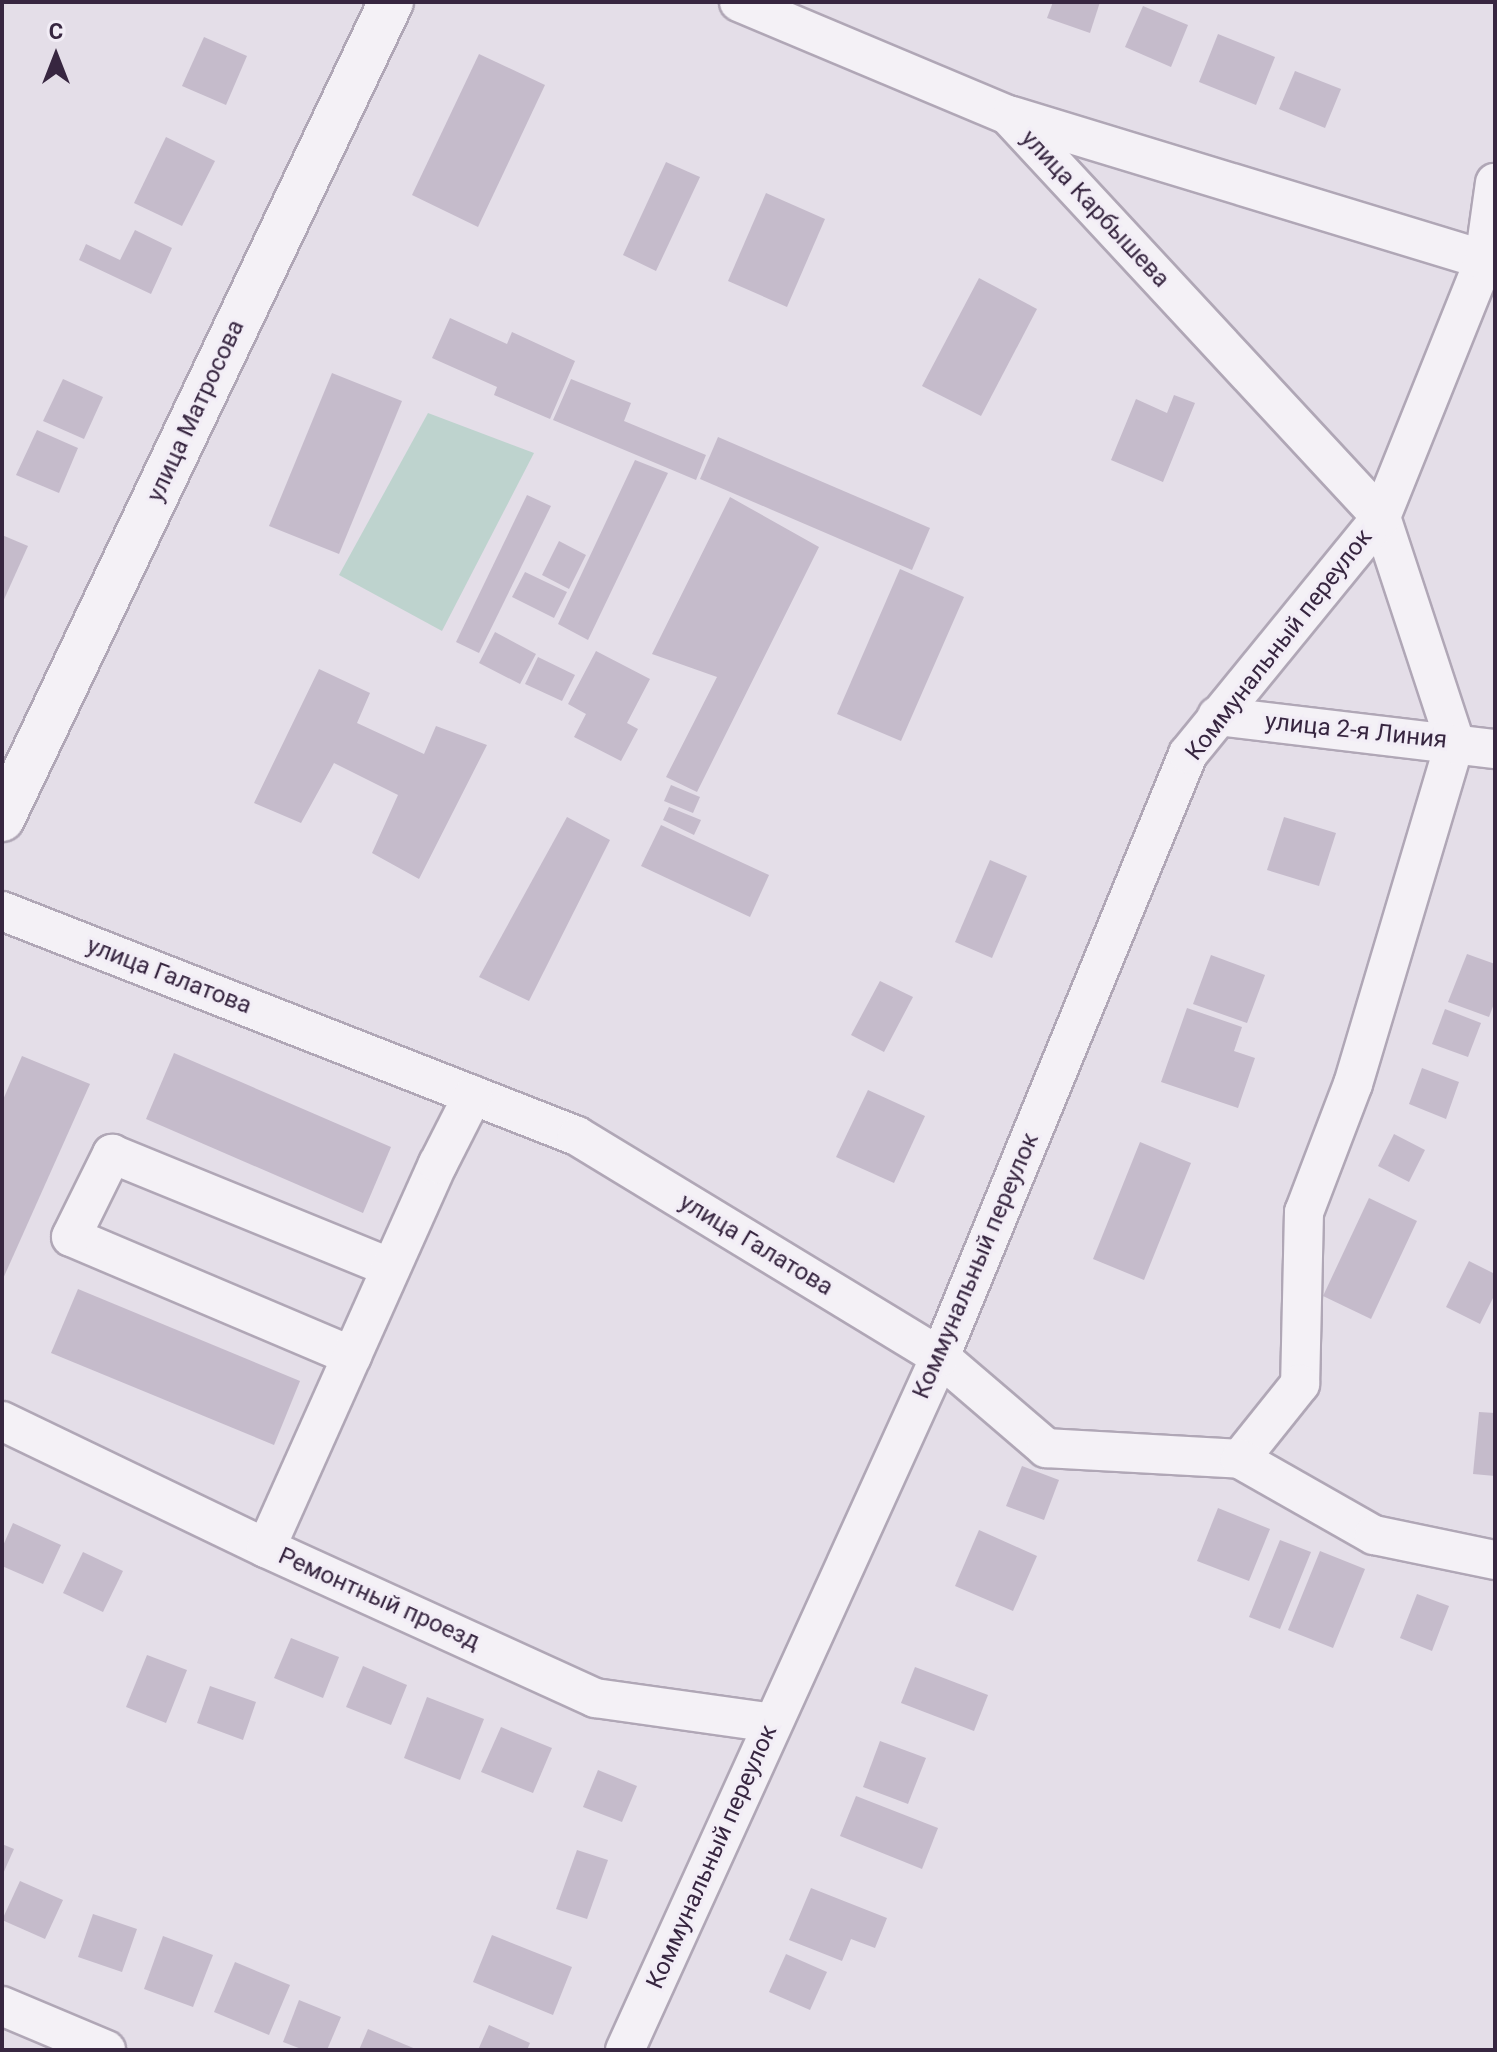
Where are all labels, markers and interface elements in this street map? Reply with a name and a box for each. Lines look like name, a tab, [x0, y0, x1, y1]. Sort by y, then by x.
north arrow	[16, 16, 96, 96]
text: С	[49, 19, 63, 44]
street label: улица Карбышева	[1015, 124, 1175, 294]
street label: улица Матросова	[141, 315, 251, 507]
street label: Коммунальный переулок	[1180, 524, 1378, 766]
street label: улица 2-я Линия	[1264, 707, 1448, 755]
street label: улица Галатова	[83, 931, 255, 1021]
street label: Коммунальный переулок	[907, 1129, 1045, 1403]
street label: улица Галатова	[674, 1188, 838, 1302]
street label: Ремонтный проезд	[274, 1542, 484, 1656]
street label: Коммунальный переулок	[641, 1721, 783, 1993]

